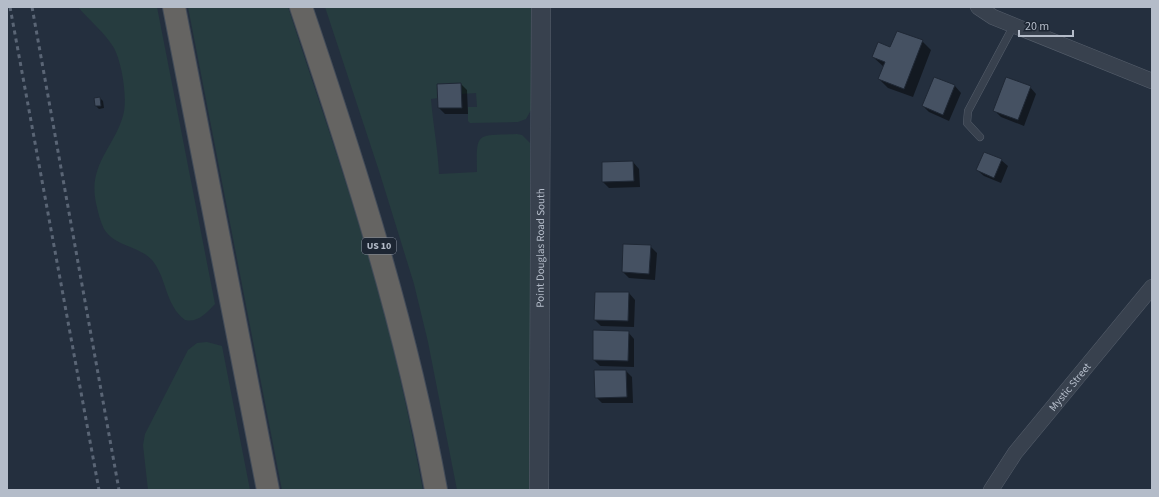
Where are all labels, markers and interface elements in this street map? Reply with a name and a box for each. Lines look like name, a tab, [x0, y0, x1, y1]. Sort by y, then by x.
scale bar	[1019, 12, 1073, 38]
text: 20 m	[1025, 18, 1049, 35]
street label: Point Douglas Road South	[532, 188, 548, 308]
road number: US 10	[362, 238, 396, 254]
street label: Mystic Street	[1045, 359, 1094, 414]

